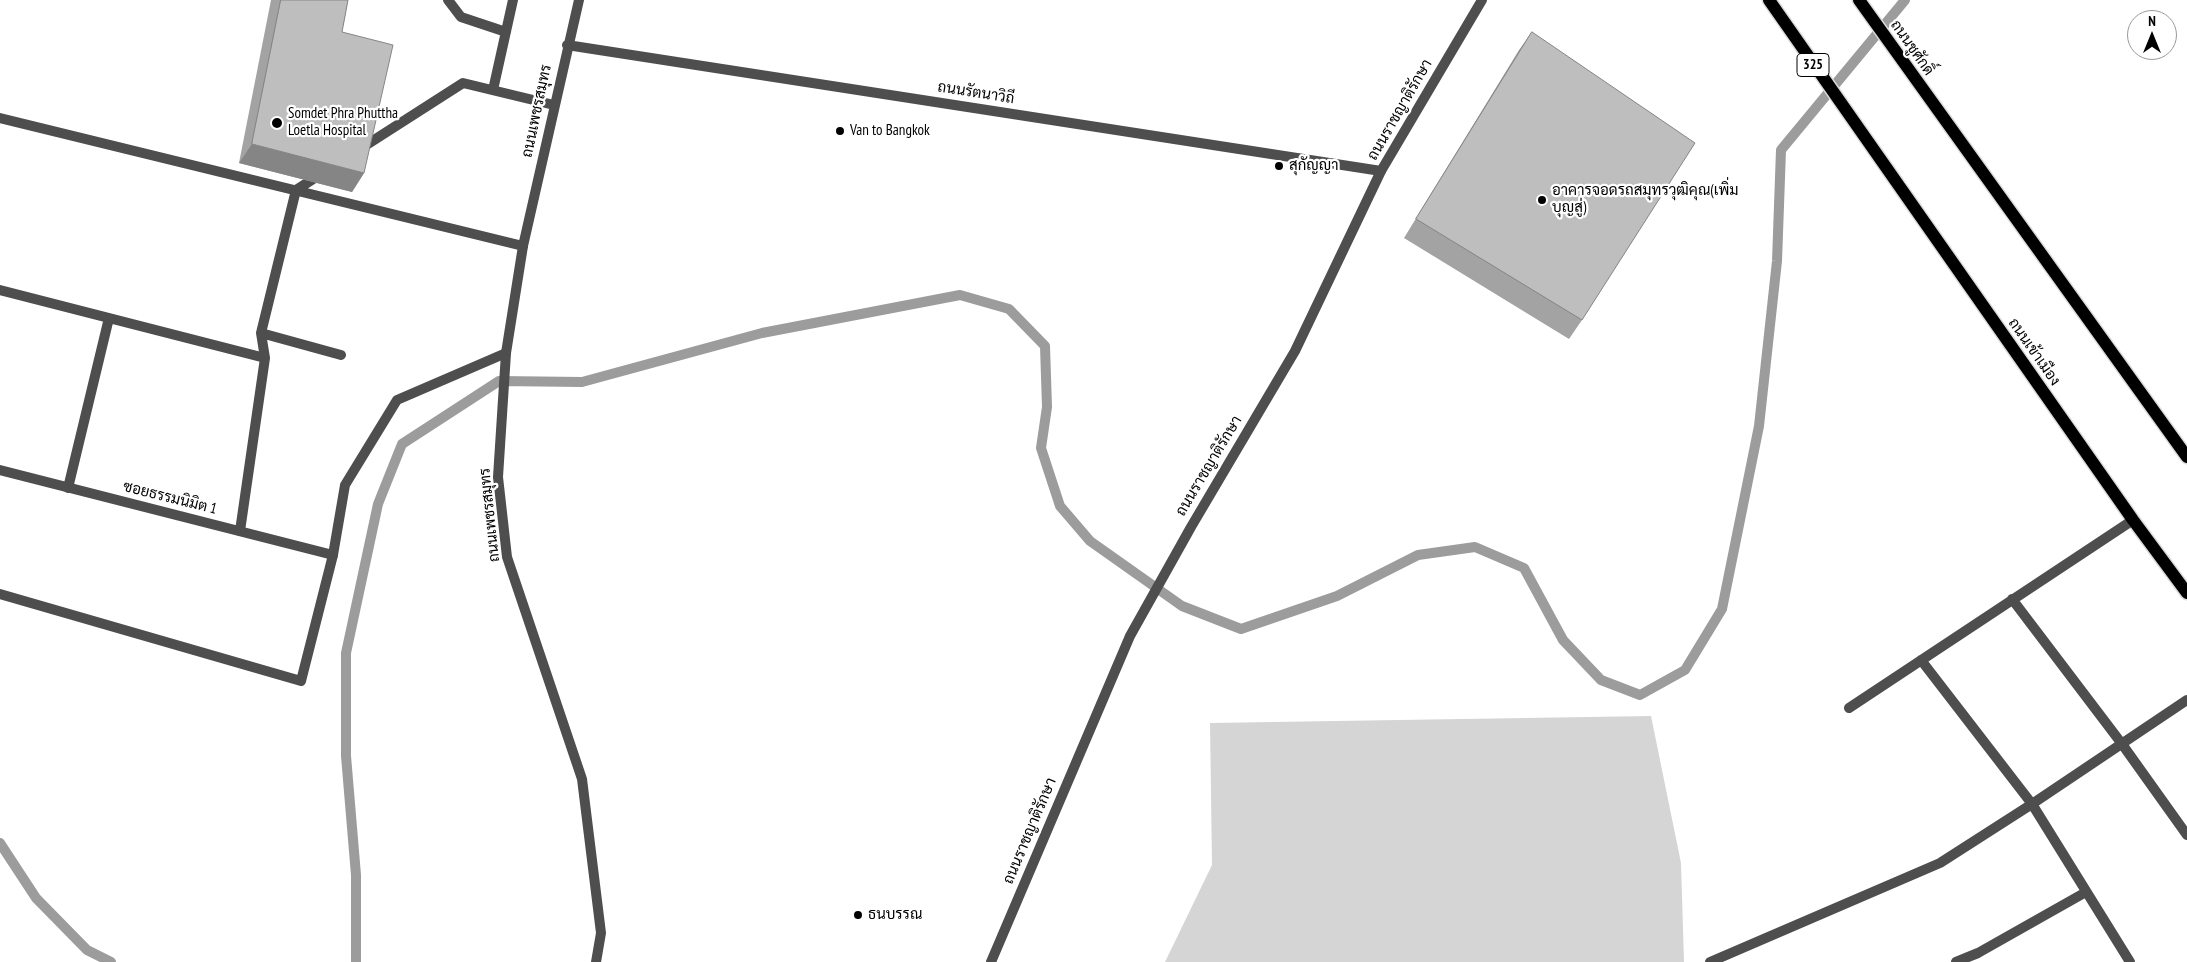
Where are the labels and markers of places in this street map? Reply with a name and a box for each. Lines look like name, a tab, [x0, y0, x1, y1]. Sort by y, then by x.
place label: Somdet Phra Phuttha Loetla Hospital	[288, 105, 398, 140]
marker: Somdet Phra Phuttha Loetla Hospital	[270, 116, 284, 130]
place label: Van to Bangkok	[850, 122, 930, 140]
marker: Van to Bangkok	[834, 125, 846, 137]
place label: สุกัญญา	[1289, 157, 1339, 175]
marker: สุกัญญา	[1273, 160, 1285, 172]
place label: อาคารจอดรถสมุทรวุฒิคุณ(เพิ่ม บุญสู่)	[1552, 182, 1738, 217]
marker: อาคารจอดรถสมุทรวุฒิคุณ(เพิ่ม บุญสู่)	[1536, 194, 1548, 206]
place label: ธนบรรณ	[868, 906, 922, 924]
marker: ธนบรรณ	[852, 909, 864, 921]

